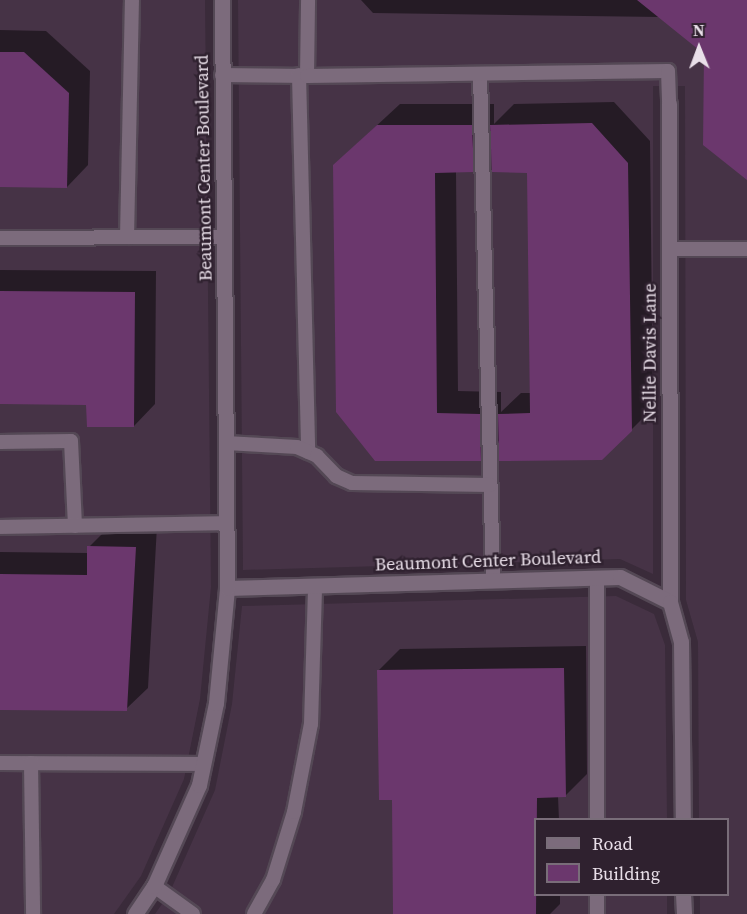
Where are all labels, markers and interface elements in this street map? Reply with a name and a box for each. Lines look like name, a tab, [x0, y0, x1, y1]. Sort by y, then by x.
north arrow	[669, 18, 729, 78]
text: N	[693, 19, 705, 41]
street label: Beaumont Center Boulevard	[191, 55, 217, 281]
street label: Nellie Davis Lane	[639, 283, 661, 423]
street label: Beaumont Center Boulevard	[374, 546, 602, 576]
legend	[534, 818, 729, 896]
text: Road	[592, 831, 633, 856]
text: Building	[592, 861, 660, 886]

